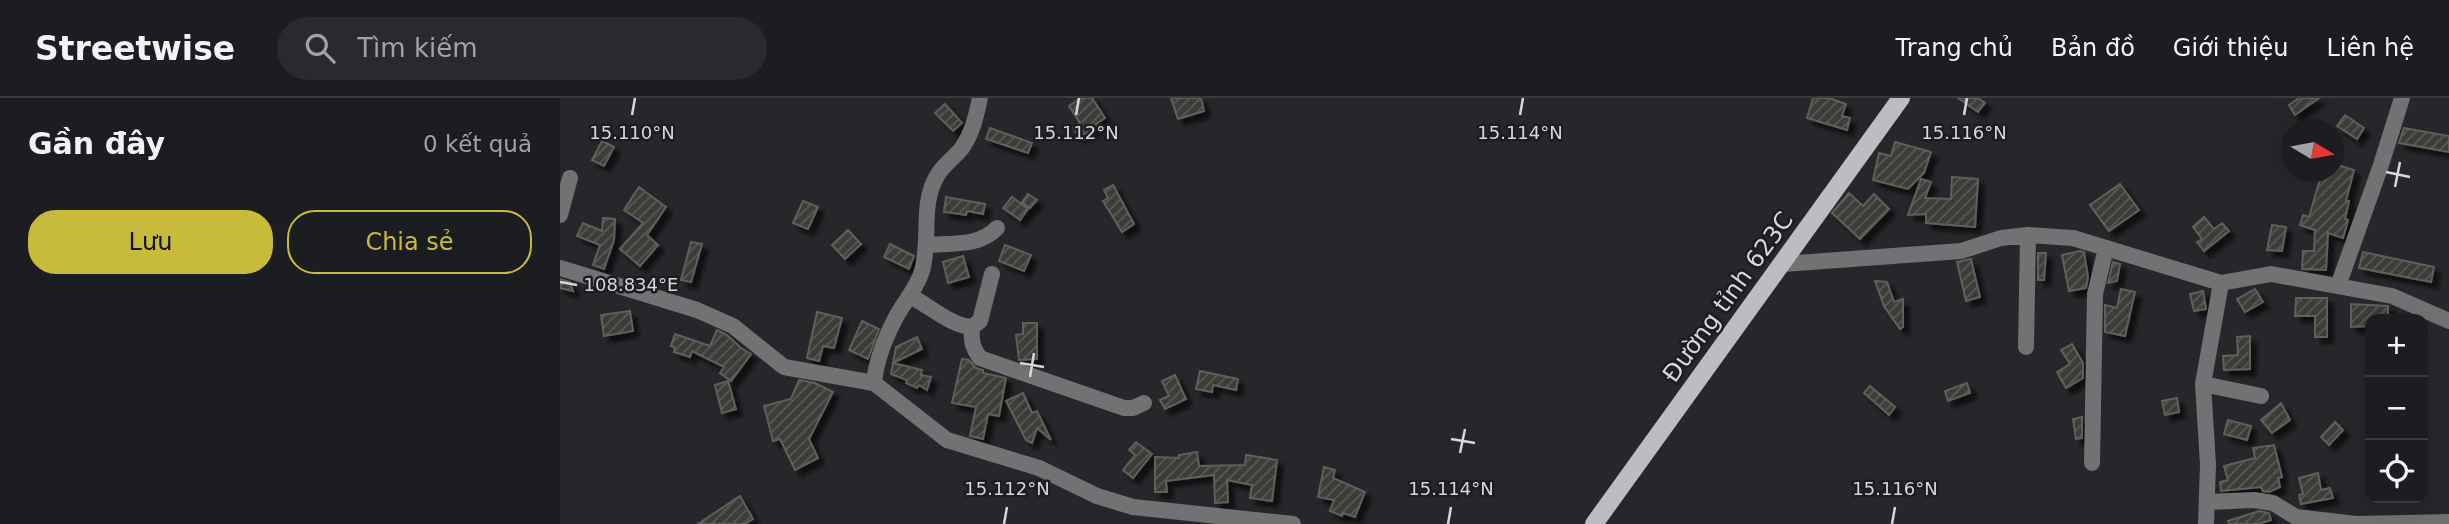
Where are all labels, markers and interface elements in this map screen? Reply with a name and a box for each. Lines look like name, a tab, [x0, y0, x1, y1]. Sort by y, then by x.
search box	[277, 17, 767, 80]
text: Streetwise	[35, 29, 235, 68]
icon: search	[301, 29, 339, 67]
text: Tìm kiếm	[357, 33, 478, 63]
text: Trang chủ	[1896, 34, 2013, 62]
text: Bản đồ	[2051, 34, 2135, 62]
text: Giới thiệu	[2173, 34, 2288, 62]
text: Liên hệ	[2326, 34, 2414, 62]
north arrow	[2281, 119, 2344, 182]
text: 15.110°N	[589, 122, 675, 143]
text: 15.112°N	[1033, 122, 1119, 143]
text: 15.114°N	[1477, 122, 1563, 143]
text: 15.116°N	[1921, 122, 2007, 143]
text: Gần đây	[28, 126, 165, 161]
text: 0 kết quả	[423, 131, 532, 157]
street label: Đường tỉnh 623C	[1657, 207, 1799, 387]
button: Lưu	[28, 210, 273, 274]
button: Chia sẻ	[287, 210, 532, 274]
text: 108.834°E	[584, 274, 678, 295]
map controls	[2365, 314, 2428, 503]
button: +	[2365, 314, 2428, 377]
button: −	[2365, 377, 2428, 440]
button: locate	[2365, 440, 2428, 503]
text: 15.112°N	[964, 478, 1050, 499]
text: 15.114°N	[1408, 478, 1494, 499]
text: 15.116°N	[1852, 478, 1938, 499]

